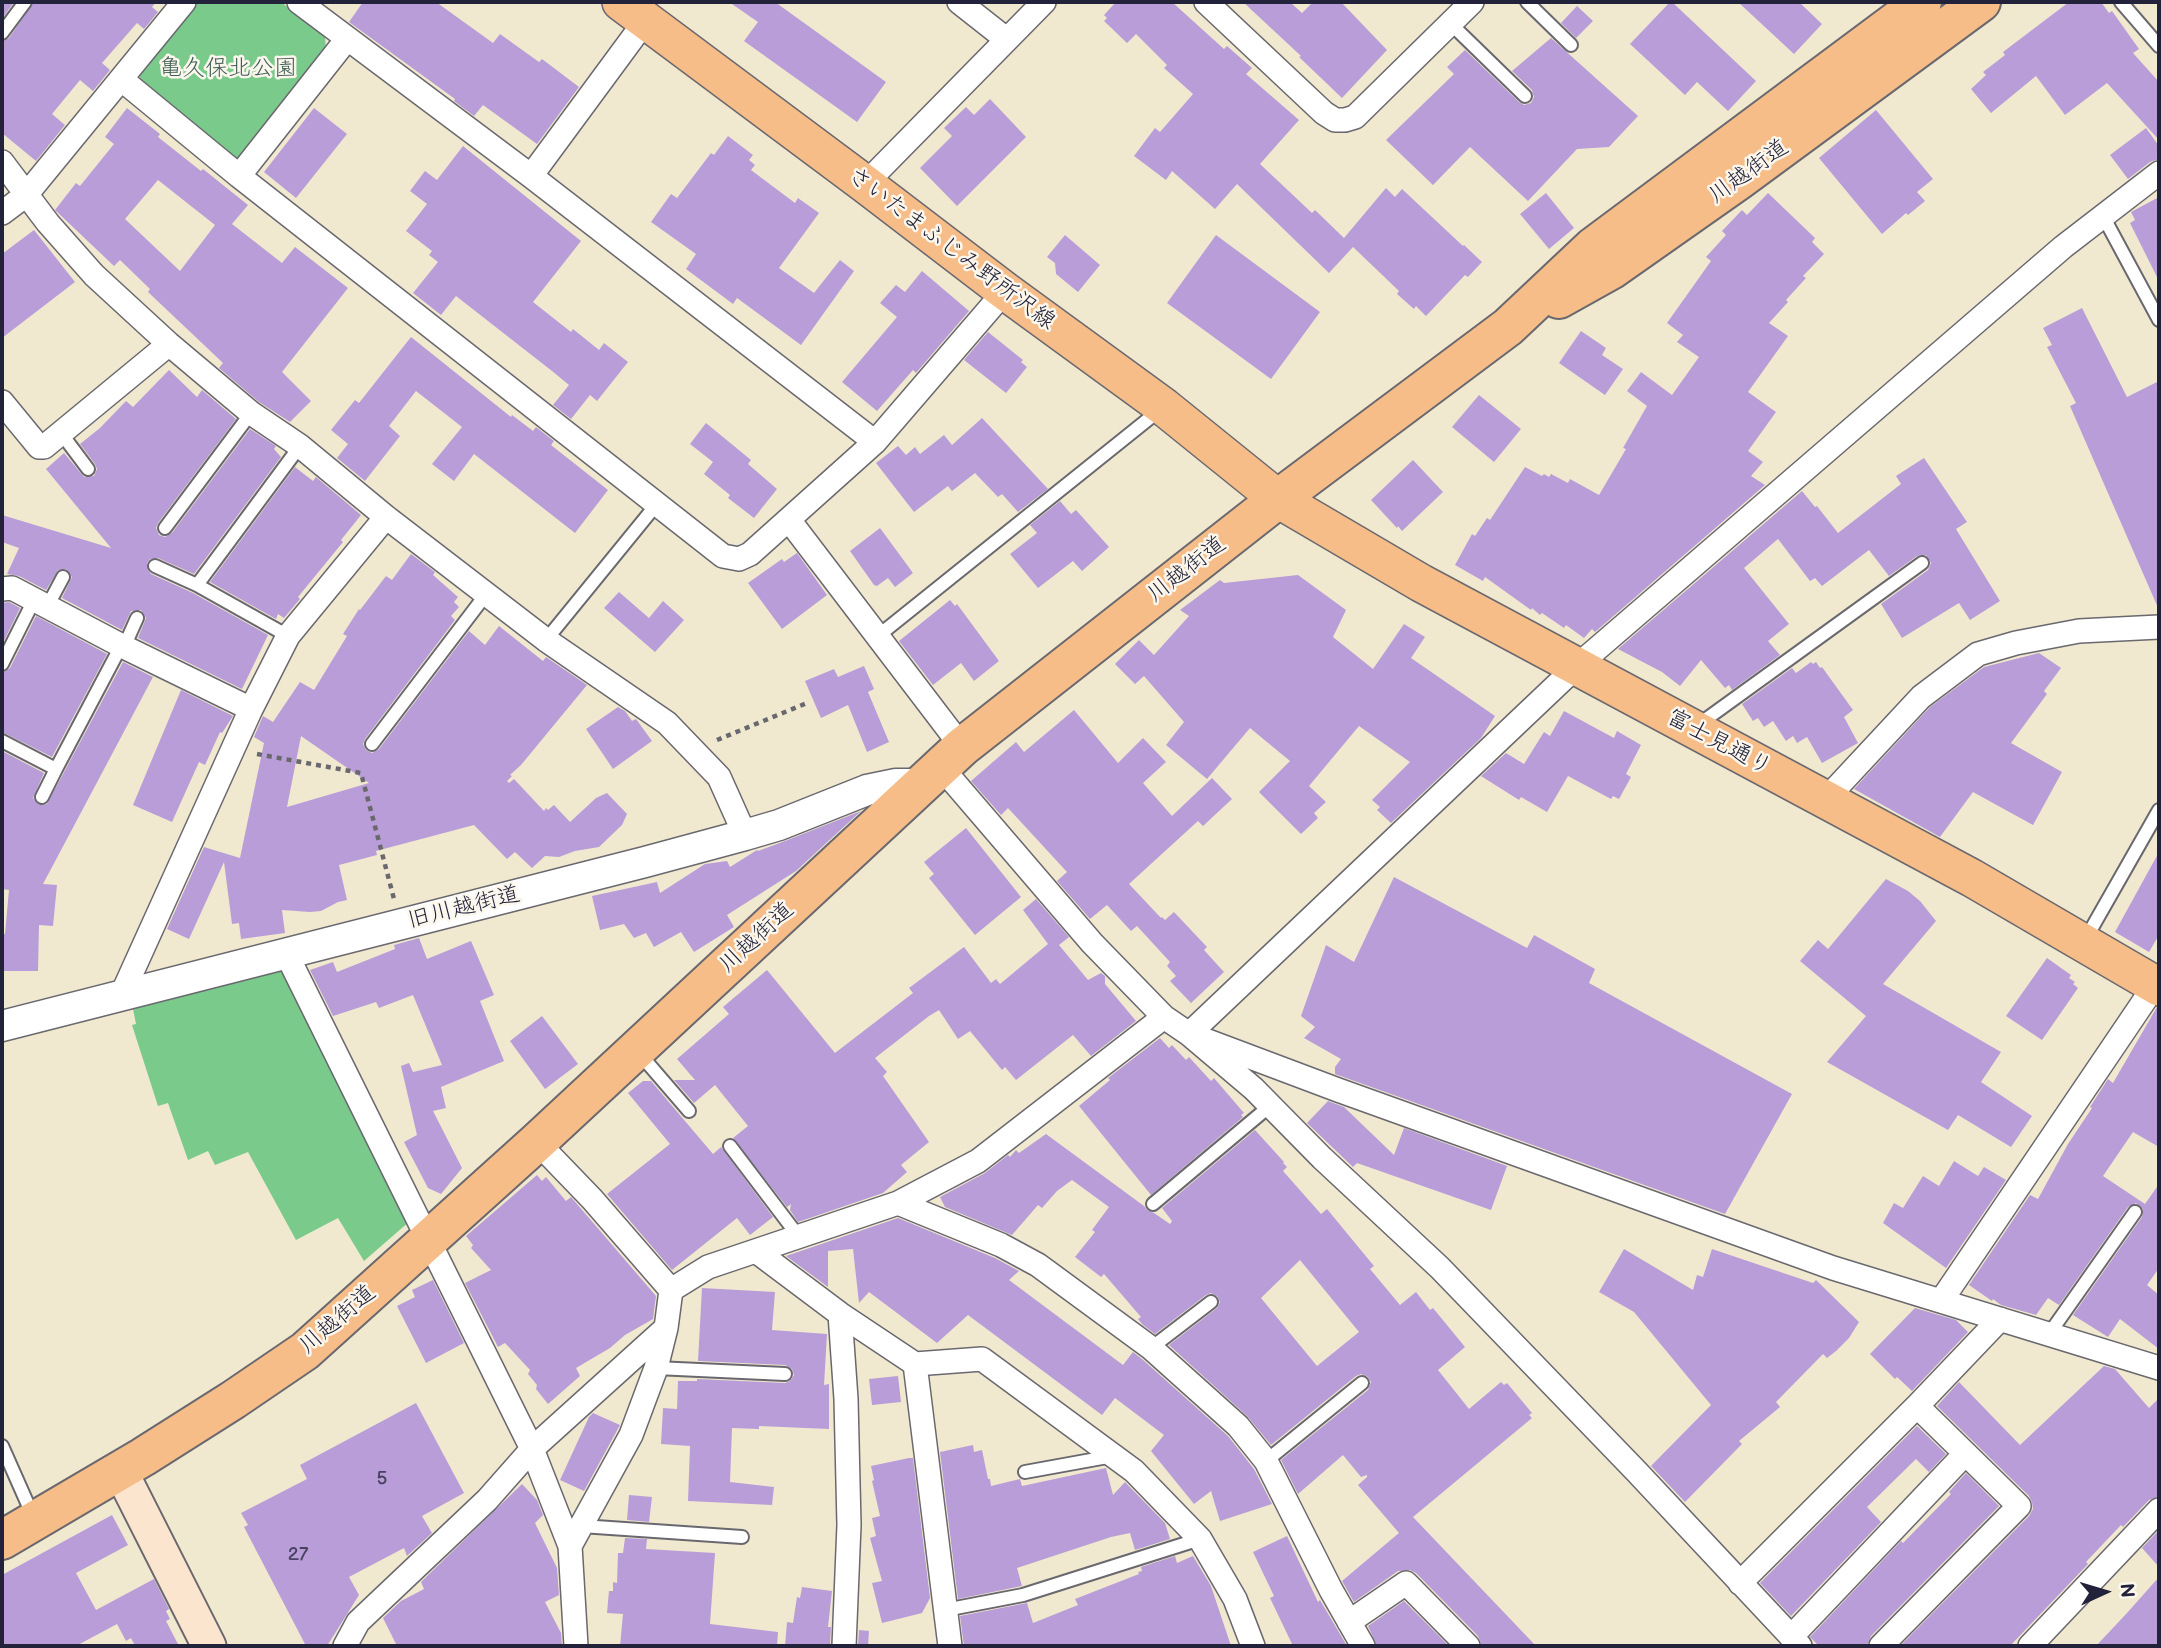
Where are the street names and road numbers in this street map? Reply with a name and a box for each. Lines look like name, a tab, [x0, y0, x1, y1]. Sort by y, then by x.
street label: 川越街道	[1704, 134, 1794, 210]
street label: さいたまふじみ野所沢線	[842, 162, 1060, 336]
street label: 川越街道	[1142, 531, 1232, 609]
street label: 富士見通り	[1662, 704, 1776, 782]
street label: 旧川越街道	[405, 881, 523, 935]
street label: 川越街道	[714, 897, 800, 979]
street label: 川越街道	[294, 1279, 382, 1361]

